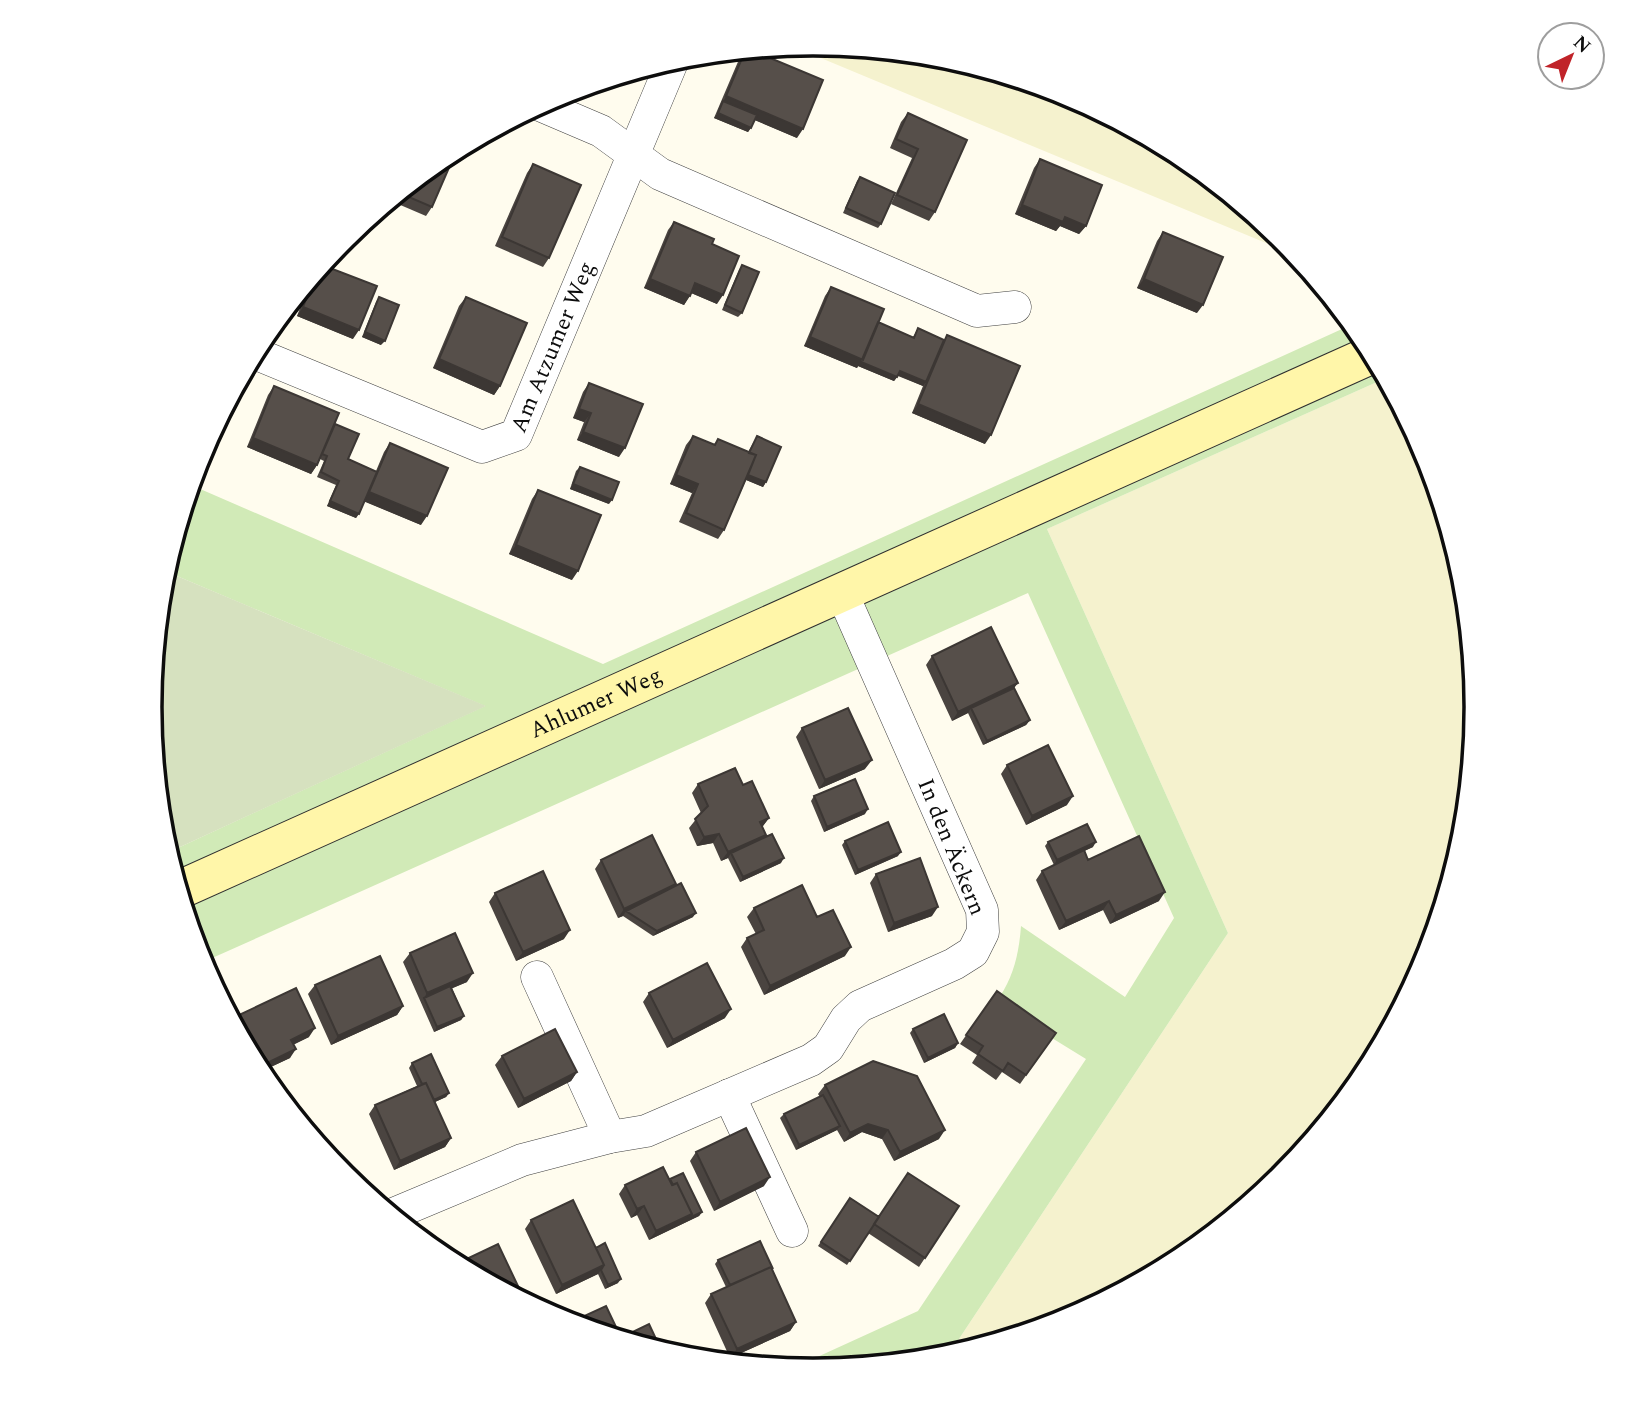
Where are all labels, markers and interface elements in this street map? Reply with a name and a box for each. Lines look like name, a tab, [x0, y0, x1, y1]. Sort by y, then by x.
north arrow	[1536, 21, 1606, 91]
text: N	[1566, 29, 1597, 61]
street label: Am Atzumer Weg	[501, 256, 604, 438]
street label: Ahlumer Weg	[524, 658, 668, 748]
street label: In den Äckern	[908, 773, 994, 921]

